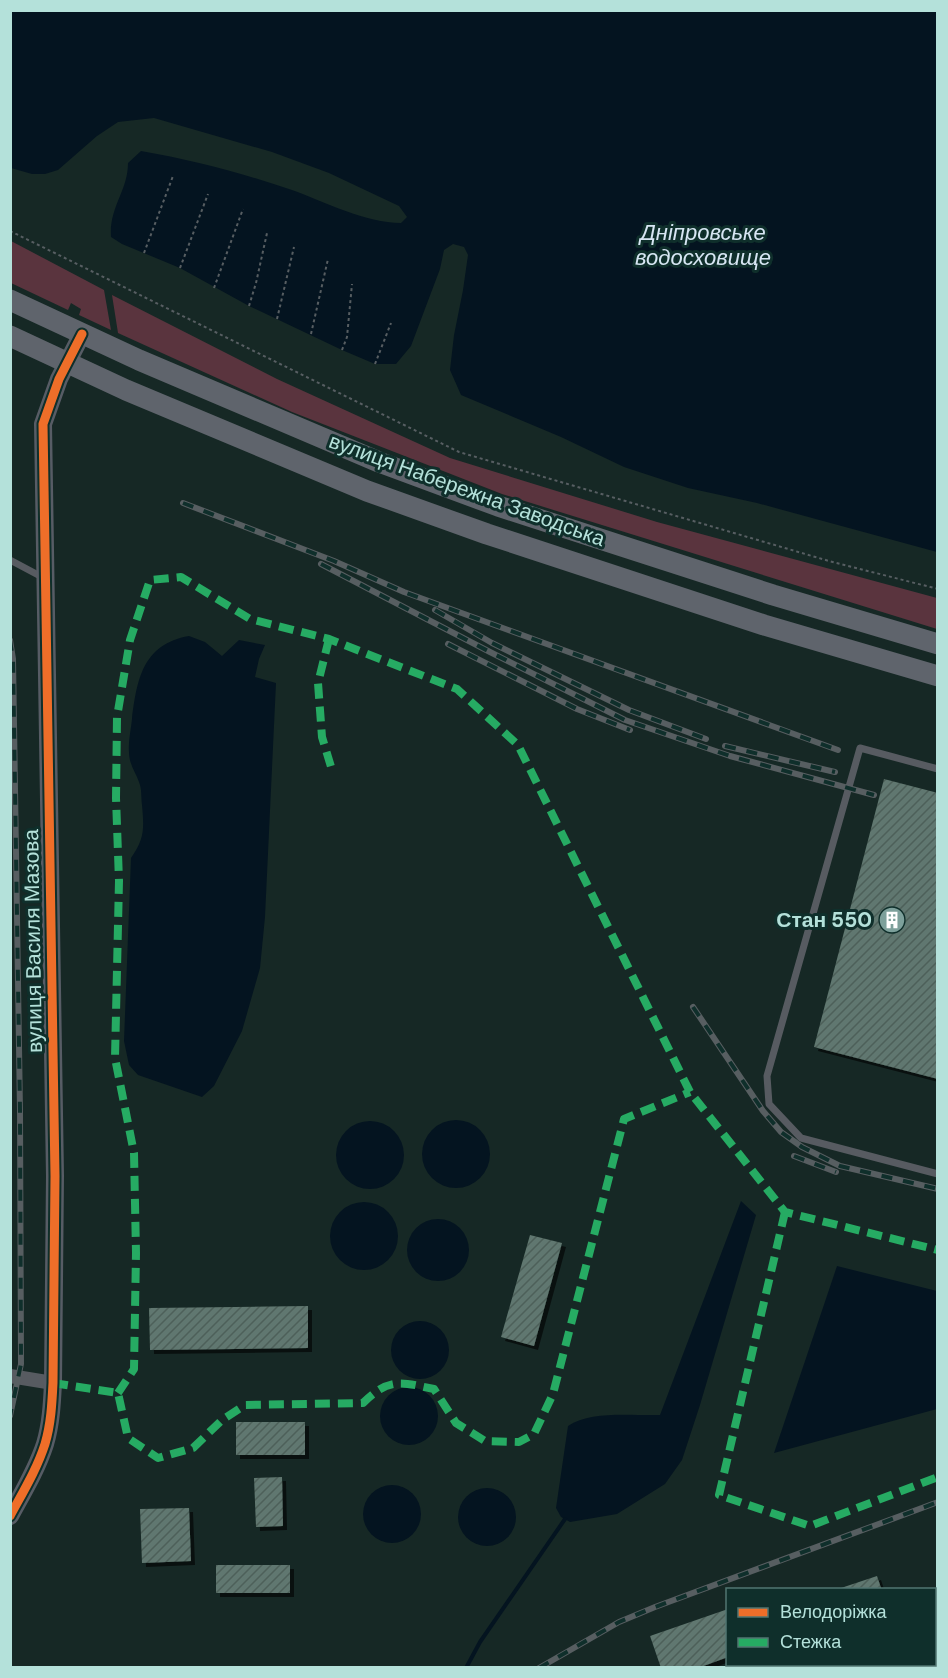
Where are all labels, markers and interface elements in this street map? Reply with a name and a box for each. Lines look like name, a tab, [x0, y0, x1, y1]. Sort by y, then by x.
water label: Дніпровське водосховище	[635, 218, 771, 272]
street label: вулиця Набережна Заводська	[325, 427, 609, 553]
street label: вулиця Василя Мазова	[17, 829, 49, 1053]
building icon: Стан 550	[877, 905, 907, 935]
place label: Стан 550	[776, 906, 872, 934]
legend	[726, 1588, 936, 1666]
text: Велодоріжка	[780, 1600, 888, 1624]
text: Стежка	[780, 1630, 842, 1654]

